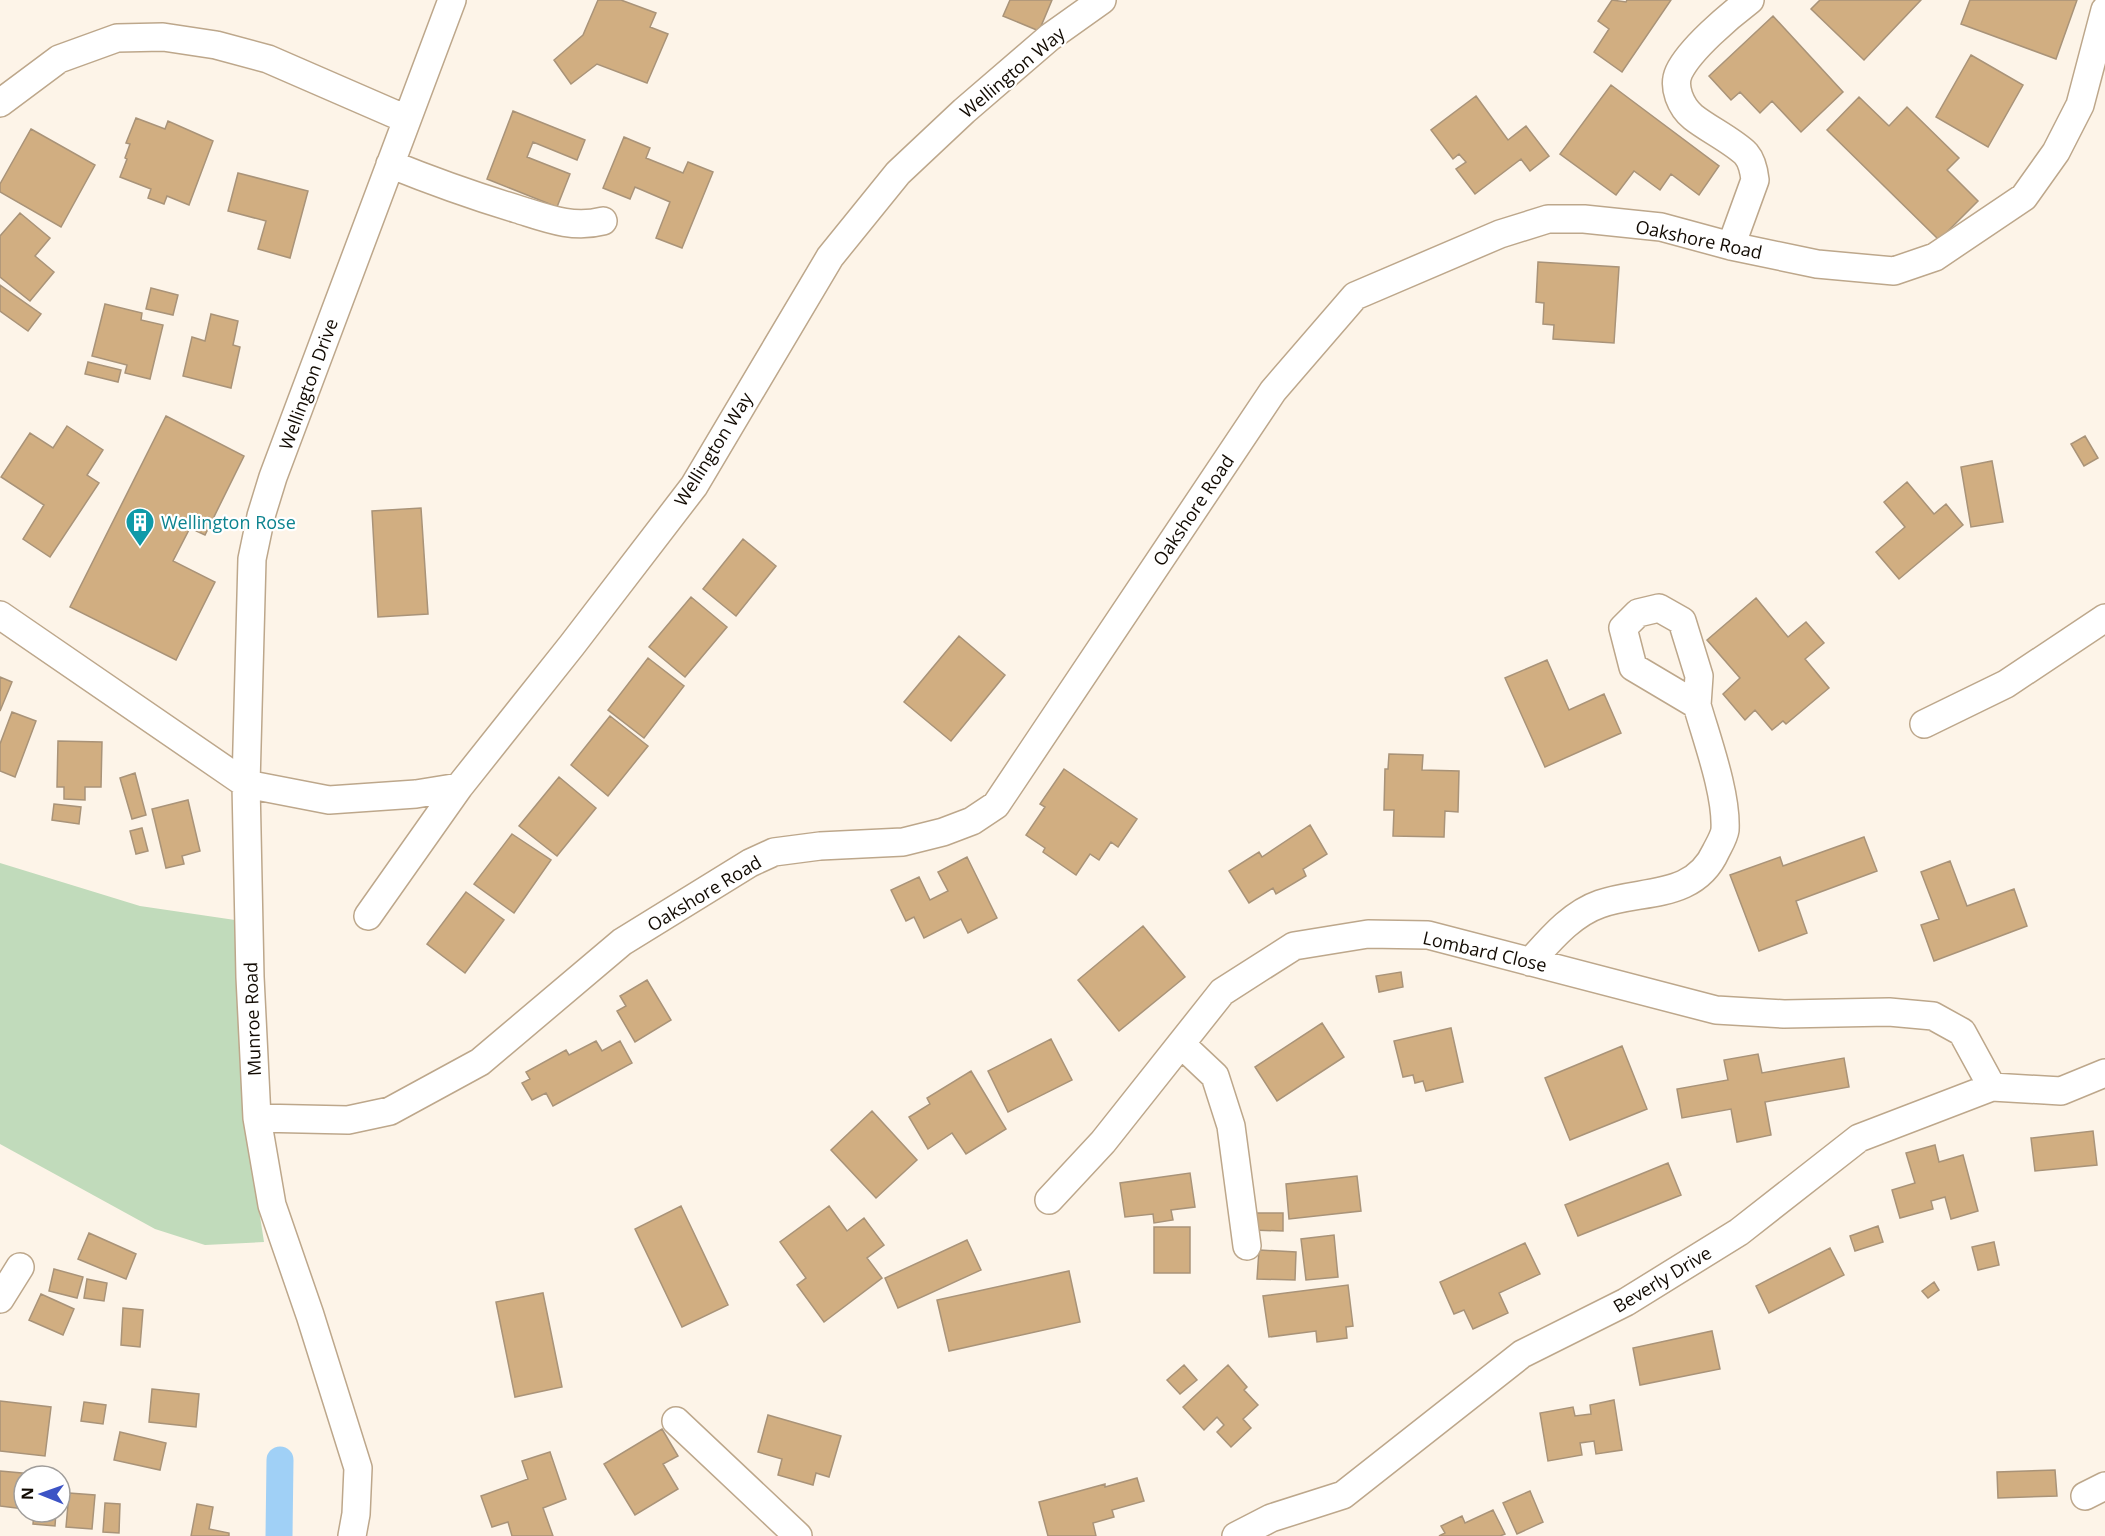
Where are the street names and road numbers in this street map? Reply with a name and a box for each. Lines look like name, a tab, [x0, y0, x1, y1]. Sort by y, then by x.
street label: Wellington Way	[955, 20, 1070, 123]
street label: Oakshore Road	[1633, 214, 1765, 264]
street label: Wellington Drive	[273, 315, 343, 453]
street label: Wellington Way	[668, 387, 758, 510]
street label: Oakshore Road	[1147, 450, 1239, 570]
street label: Oakshore Road	[643, 849, 765, 937]
street label: Lombard Close	[1421, 925, 1549, 977]
street label: Munroe Road	[238, 962, 266, 1076]
street label: Beverly Drive	[1608, 1240, 1716, 1318]

